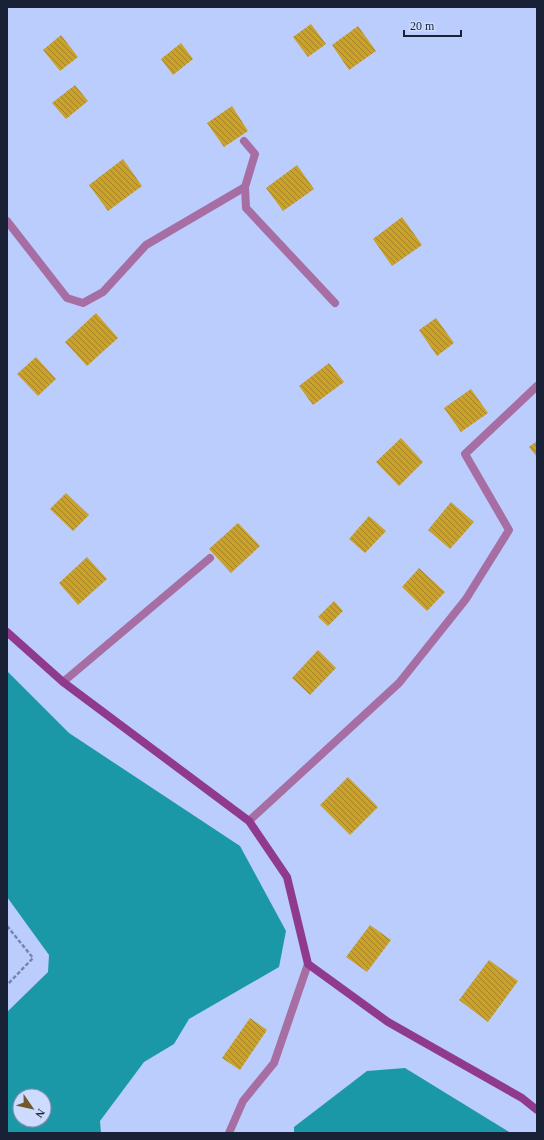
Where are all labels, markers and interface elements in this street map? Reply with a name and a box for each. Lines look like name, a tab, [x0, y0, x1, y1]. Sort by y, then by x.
scale bar	[404, 12, 461, 38]
text: 20 m	[410, 19, 435, 33]
north arrow	[12, 1088, 52, 1128]
text: N	[33, 1107, 47, 1120]

